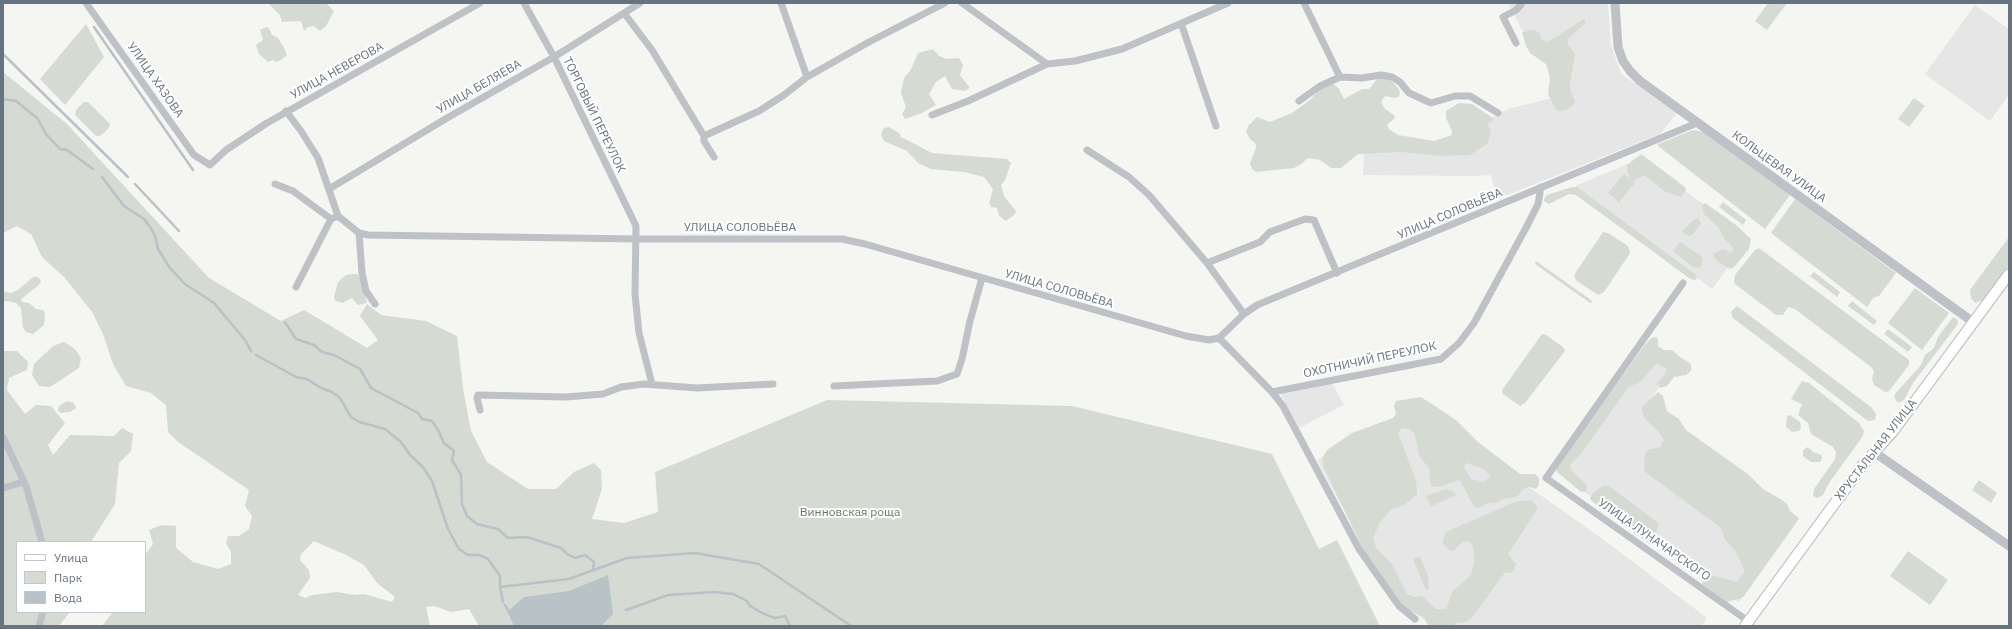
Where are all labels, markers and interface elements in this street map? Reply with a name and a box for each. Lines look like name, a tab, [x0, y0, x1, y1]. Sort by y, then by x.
street label: УЛИЦА НЕВЕРОВА	[288, 39, 386, 103]
street label: УЛИЦА ХАЗОВА	[124, 40, 186, 120]
street label: ТОРГОВЫЙ ПЕРЕУЛОК	[560, 55, 628, 175]
street label: УЛИЦА БЕЛЯЕВА	[434, 57, 524, 117]
street label: КОЛЬЦЕВАЯ УЛИЦА	[1729, 128, 1829, 206]
street label: УЛИЦА СОЛОВЬЁВА	[1395, 185, 1505, 243]
street label: УЛИЦА СОЛОВЬЁВА	[684, 221, 796, 235]
street label: УЛИЦА СОЛОВЬЁВА	[1003, 267, 1115, 311]
street label: ОХОТНИЧИЙ ПЕРЕУЛОК	[1302, 339, 1438, 381]
street label: ХРУСТАЛЬНАЯ УЛИЦА	[1832, 396, 1920, 504]
street label: УЛИЦА ЛУНАЧАРСКОГО	[1595, 496, 1713, 584]
park label: Винновская роща	[800, 506, 900, 520]
legend	[16, 541, 146, 613]
text: Улица	[54, 550, 88, 565]
text: Парк	[54, 570, 82, 585]
text: Вода	[54, 590, 82, 605]

